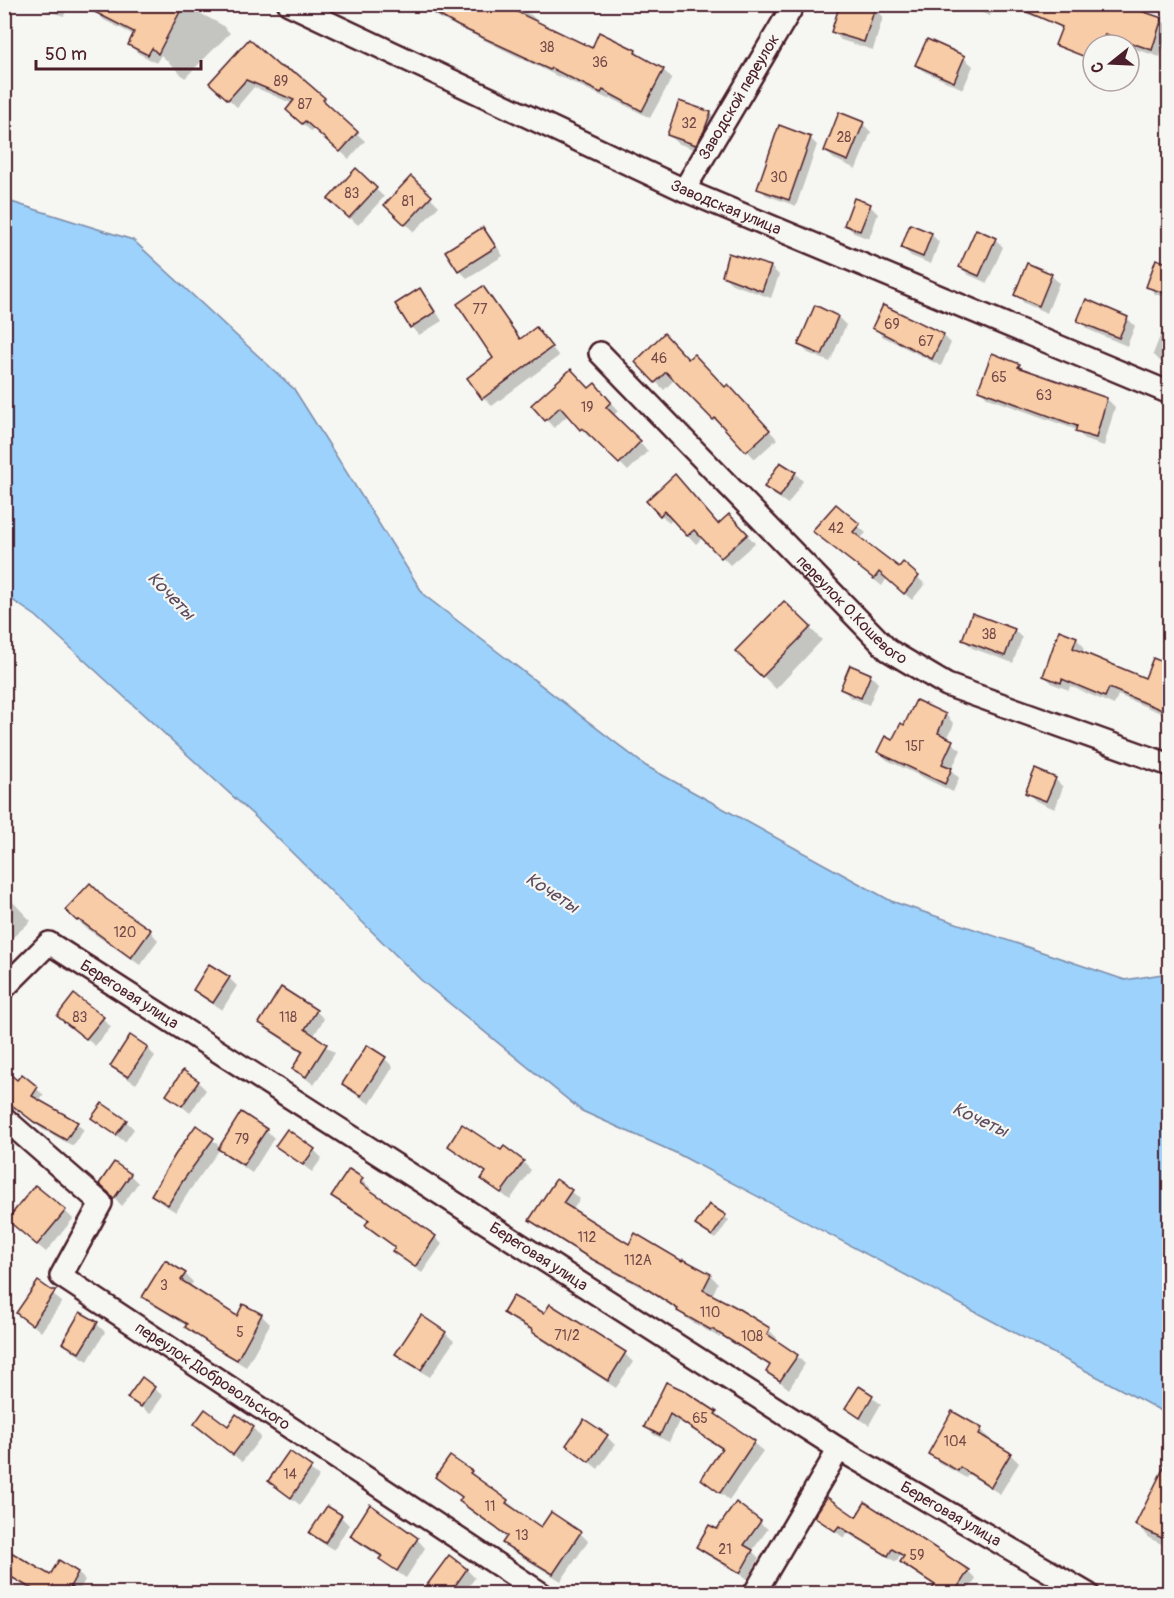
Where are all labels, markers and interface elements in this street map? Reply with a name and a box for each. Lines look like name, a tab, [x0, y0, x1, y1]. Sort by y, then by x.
street label: Заводской переулок	[694, 30, 784, 164]
scale bar	[36, 33, 201, 71]
north arrow	[1081, 33, 1141, 93]
house number: 38	[540, 39, 554, 56]
text: 50 m	[45, 43, 87, 66]
house number: 36	[592, 54, 608, 71]
text: С	[1087, 59, 1109, 75]
house number: 89	[274, 73, 288, 90]
house number: 87	[298, 96, 313, 113]
house number: 32	[681, 115, 697, 132]
house number: 28	[837, 129, 851, 146]
house number: 30	[770, 169, 788, 186]
street label: Заводская улица	[667, 175, 784, 239]
house number: 83	[345, 185, 360, 202]
house number: 81	[402, 193, 414, 210]
house number: 77	[473, 301, 488, 318]
house number: 69	[884, 316, 900, 333]
house number: 67	[918, 333, 934, 350]
house number: 46	[651, 350, 667, 367]
house number: 65	[991, 369, 1007, 386]
house number: 63	[1036, 387, 1052, 404]
house number: 19	[581, 399, 593, 416]
house number: 42	[828, 520, 844, 537]
street label: переулок О.Кошевого	[792, 551, 911, 669]
water label: Кочеты	[142, 567, 201, 626]
house number: 38	[982, 626, 996, 643]
house number: 15Г	[905, 738, 925, 755]
water label: Кочеты	[521, 867, 584, 919]
house number: 120	[114, 924, 136, 941]
street label: Береговая улица	[76, 955, 182, 1033]
house number: 83	[73, 1009, 88, 1026]
house number: 118	[279, 1009, 297, 1026]
water label: Кочеты	[949, 1097, 1013, 1143]
house number: 79	[235, 1131, 249, 1148]
street label: Береговая улица	[485, 1218, 592, 1296]
house number: 112	[578, 1229, 597, 1246]
house number: 112А	[624, 1252, 652, 1269]
house number: 3	[160, 1277, 168, 1294]
house number: 110	[700, 1304, 720, 1321]
street label: переулок Добровольского	[131, 1318, 294, 1435]
house number: 5	[236, 1324, 244, 1341]
house number: 71/2	[554, 1327, 580, 1344]
house number: 108	[741, 1328, 763, 1345]
house number: 65	[692, 1410, 708, 1427]
house number: 104	[943, 1433, 967, 1450]
house number: 14	[283, 1466, 297, 1483]
street label: Береговая улица	[897, 1477, 1005, 1551]
house number: 11	[485, 1498, 495, 1515]
house number: 13	[515, 1527, 529, 1544]
house number: 21	[718, 1541, 732, 1558]
house number: 59	[910, 1547, 924, 1564]

